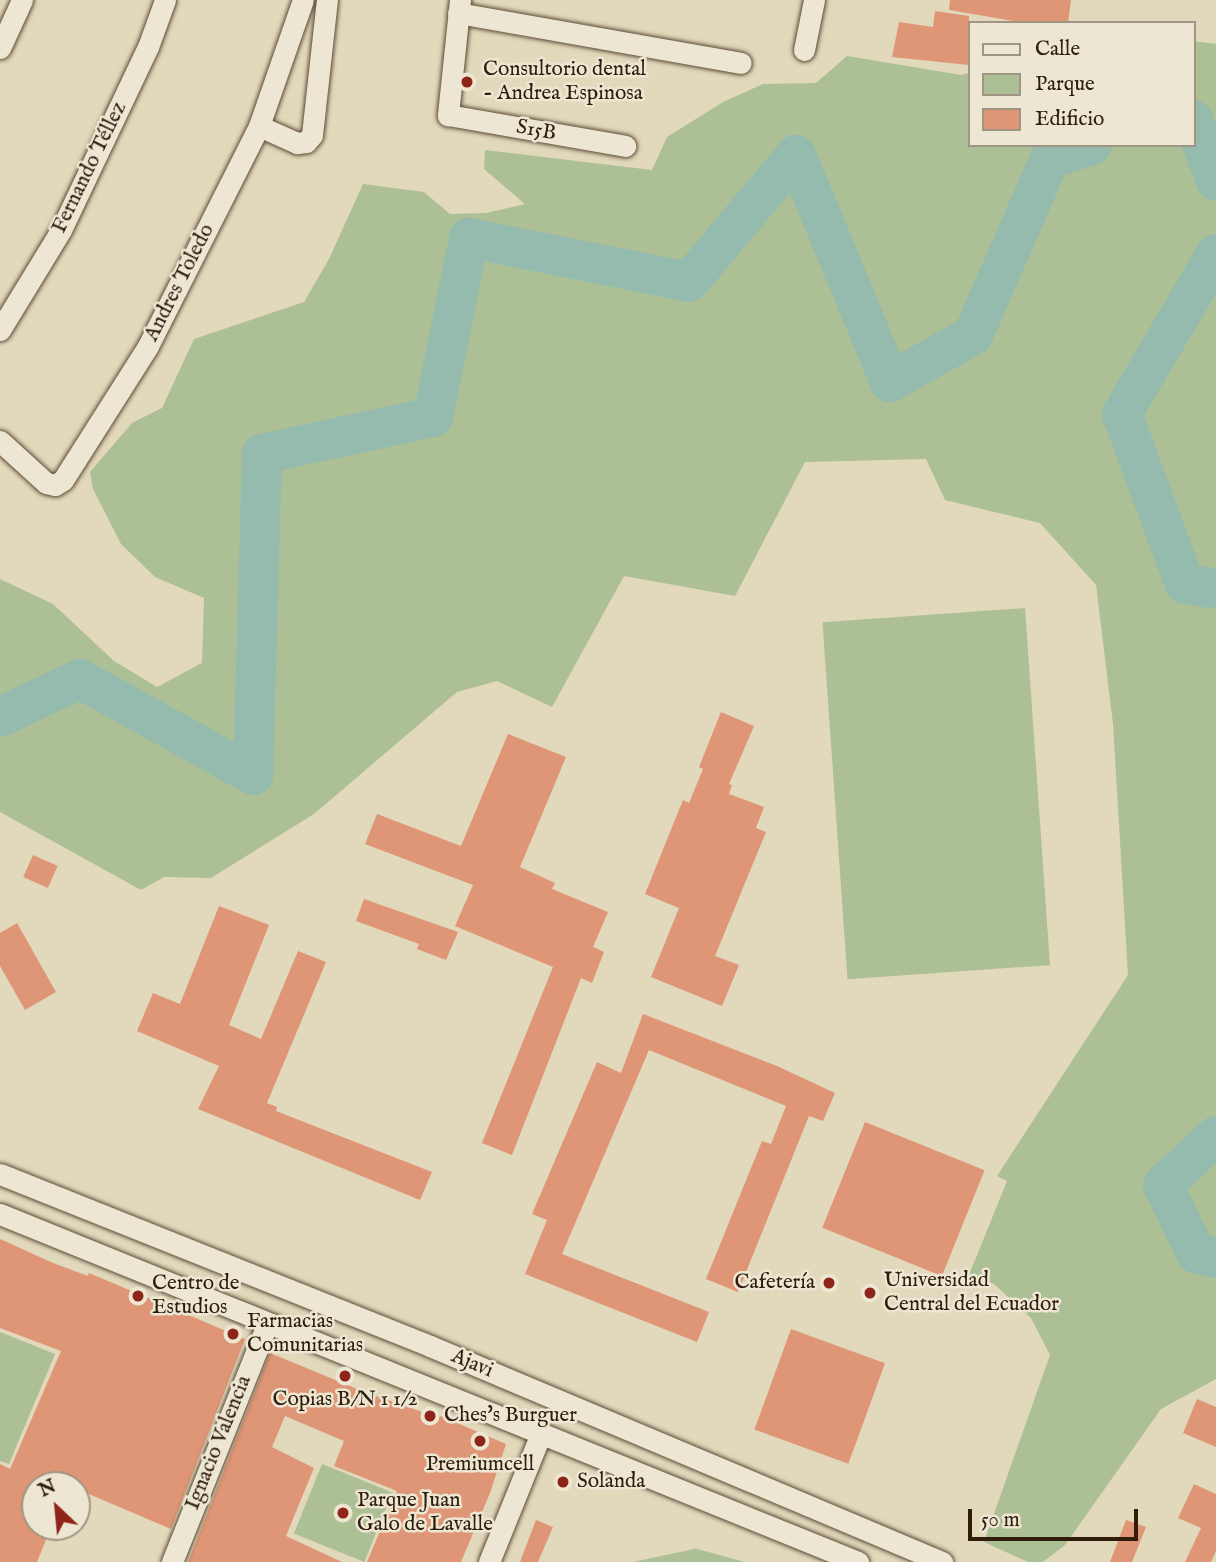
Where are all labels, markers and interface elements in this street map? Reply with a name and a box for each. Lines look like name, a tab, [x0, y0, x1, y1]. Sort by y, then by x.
legend	[968, 21, 1195, 147]
text: Calle	[1035, 36, 1080, 63]
place label: Consultorio dental - Andrea Espinosa	[483, 57, 646, 107]
text: Parque	[1035, 71, 1095, 98]
marker: Consultorio dental - Andrea Espinosa	[457, 72, 477, 92]
street label: Fernando Téllez	[47, 98, 133, 238]
text: Edificio	[1035, 106, 1104, 133]
street label: S15B	[514, 115, 558, 147]
street label: Andres Toledo	[140, 220, 220, 346]
place label: Universidad Central del Ecuador	[884, 1268, 1059, 1318]
place label: Cafetería	[734, 1270, 815, 1296]
place label: Centro de Estudios	[152, 1271, 239, 1321]
marker: Cafetería	[821, 1275, 837, 1291]
marker: Universidad Central del Ecuador	[862, 1285, 878, 1301]
marker: Centro de Estudios	[130, 1288, 146, 1304]
place label: Farmacias Comunitarias	[247, 1309, 363, 1359]
marker: Farmacias Comunitarias	[225, 1326, 241, 1342]
street label: Ajavi	[447, 1344, 497, 1384]
marker: Copias B/N 1 1/2	[337, 1368, 353, 1384]
street label: Ignacio Valencia	[181, 1372, 257, 1514]
place label: Copias B/N 1 1/2	[272, 1387, 418, 1413]
place label: Ches's Burguer	[444, 1403, 577, 1429]
marker: Ches's Burguer	[422, 1408, 438, 1424]
marker: Premiumcell	[472, 1433, 488, 1449]
place label: Premiumcell	[426, 1452, 534, 1478]
place label: Solanda	[577, 1469, 645, 1495]
north arrow	[21, 1471, 91, 1541]
marker: Solanda	[555, 1474, 571, 1490]
text: N	[35, 1475, 60, 1503]
place label: Parque Juan Galo de Lavalle	[357, 1488, 493, 1538]
scale bar	[971, 1496, 1141, 1540]
marker: Parque Juan Galo de Lavalle	[335, 1505, 351, 1521]
text: 50 m	[981, 1507, 1020, 1534]

